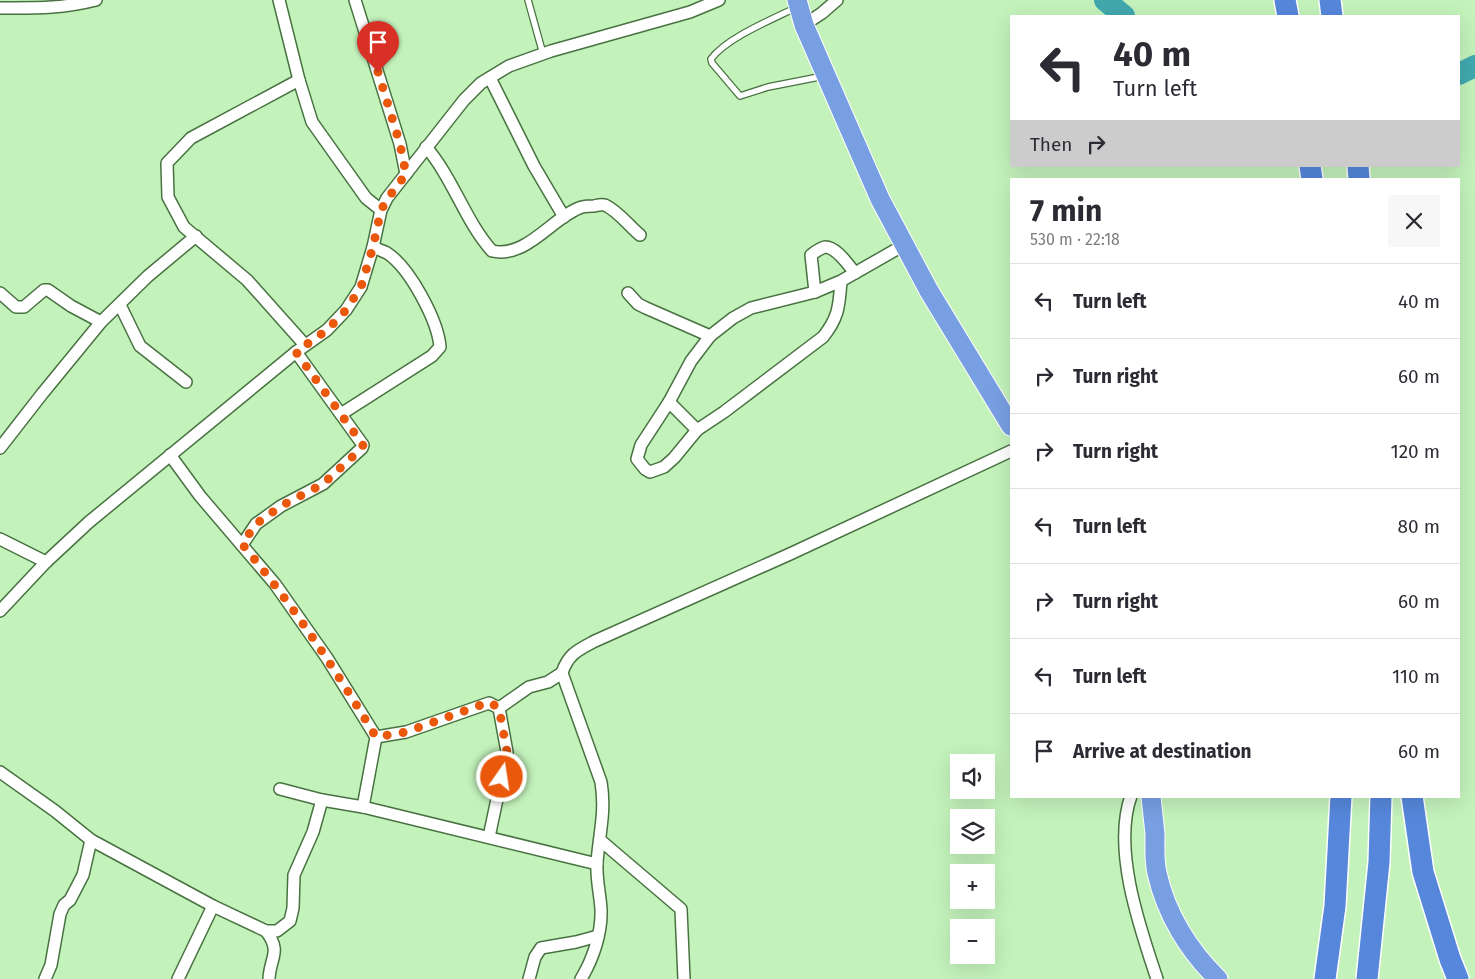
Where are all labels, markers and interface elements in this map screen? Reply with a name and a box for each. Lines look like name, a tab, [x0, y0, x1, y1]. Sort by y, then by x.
pin	[357, 21, 399, 72]
icon: arrive	[364, 28, 392, 56]
text: 40 m	[1113, 33, 1191, 75]
icon: left	[1030, 35, 1095, 100]
text: Turn left	[1113, 75, 1197, 102]
icon: right	[1082, 130, 1110, 158]
text: Then	[1030, 133, 1072, 156]
text: 7 min	[1030, 193, 1102, 229]
button: close	[1388, 195, 1440, 247]
text: 530 m · 22:18	[1030, 230, 1120, 249]
icon: left	[1030, 287, 1058, 315]
text: Turn left	[1073, 290, 1147, 313]
text: 40 m	[1398, 290, 1440, 313]
icon: right	[1030, 362, 1058, 390]
text: Turn right	[1073, 365, 1158, 388]
text: 60 m	[1398, 365, 1440, 388]
icon: right	[1030, 437, 1058, 465]
text: Turn right	[1073, 440, 1158, 463]
text: 120 m	[1390, 440, 1440, 463]
icon: left	[1030, 512, 1058, 540]
text: Turn left	[1073, 515, 1147, 538]
text: 80 m	[1398, 515, 1440, 538]
icon: right	[1030, 587, 1058, 615]
text: Turn right	[1073, 590, 1158, 613]
text: 60 m	[1398, 590, 1440, 613]
icon: left	[1030, 662, 1058, 690]
text: Turn left	[1073, 665, 1147, 688]
text: 110 m	[1392, 665, 1440, 688]
icon: arrive	[1030, 737, 1058, 765]
text: Arrive at destination	[1073, 740, 1252, 763]
text: 60 m	[1398, 740, 1440, 763]
position arrow	[475, 750, 527, 802]
map controls	[950, 754, 995, 964]
button: sound	[950, 754, 995, 799]
button: layers	[950, 809, 995, 854]
button: +	[950, 864, 995, 909]
button: −	[950, 919, 995, 964]

